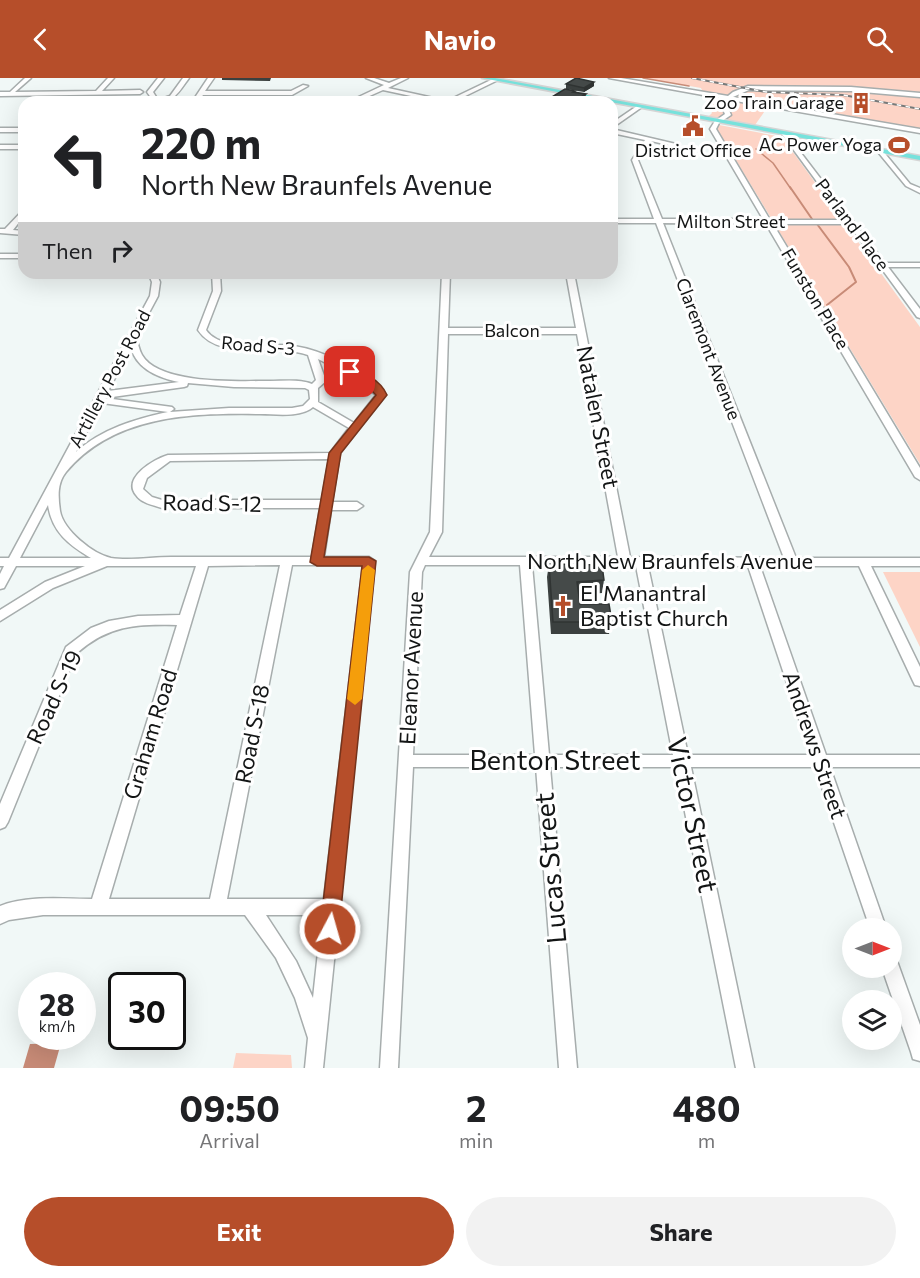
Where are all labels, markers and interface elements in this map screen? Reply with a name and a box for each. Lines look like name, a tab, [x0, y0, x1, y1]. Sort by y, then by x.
icon: back	[24, 23, 57, 56]
text: Navio	[424, 23, 496, 56]
icon: search	[863, 23, 896, 56]
place label: Zoo Train Garage	[704, 91, 844, 113]
building icon: Zoo Train Garage	[849, 91, 873, 115]
public building icon: District Office	[681, 114, 705, 138]
text: 220 m	[141, 116, 261, 168]
icon: left	[42, 120, 120, 198]
place label: AC Power Yoga	[759, 133, 882, 155]
sports icon: AC Power Yoga	[887, 133, 911, 157]
place label: District Office	[635, 139, 751, 161]
text: North New Braunfels Avenue	[141, 168, 492, 201]
street label: Parland Place	[811, 174, 895, 275]
street label: Milton Street	[676, 210, 786, 232]
icon: right	[105, 234, 138, 267]
text: Then	[42, 237, 93, 264]
street label: Funston Place	[777, 244, 855, 353]
street label: Claremont Avenue	[672, 275, 746, 423]
street label: Artillery Post Road	[64, 306, 155, 451]
street label: Balcon	[484, 319, 540, 341]
street label: Road S-3	[220, 331, 296, 359]
street label: Natalen Street	[571, 343, 626, 491]
pin	[324, 346, 375, 397]
icon: arrive	[333, 355, 366, 388]
street label: Road S-12	[162, 488, 262, 517]
street label: North New Braunfels Avenue	[527, 547, 813, 574]
place label: El Manantral Baptist Church	[580, 579, 728, 631]
street label: Eleanor Avenue	[393, 590, 428, 746]
church icon: El Manantral Baptist Church	[551, 594, 575, 618]
street label: Road S-19	[20, 646, 87, 748]
street label: Graham Road	[117, 665, 182, 802]
street label: Andrews Street	[778, 668, 853, 822]
street label: Road S-18	[229, 682, 274, 786]
street label: Victor Street	[661, 734, 726, 895]
street label: Benton Street	[469, 743, 641, 776]
street label: Lucas Street	[526, 791, 573, 945]
position arrow	[298, 897, 362, 961]
north arrow	[842, 918, 902, 978]
map controls	[842, 918, 902, 1050]
speed limit sign: 30	[108, 972, 186, 1050]
text: 28	[39, 985, 75, 1022]
button: layers	[842, 990, 902, 1050]
text: km/h	[39, 1017, 75, 1035]
text: 09:50	[179, 1085, 280, 1129]
text: 2	[466, 1085, 486, 1129]
text: 480	[672, 1085, 741, 1129]
text: Arrival	[199, 1128, 260, 1152]
text: min	[459, 1128, 493, 1152]
text: m	[698, 1128, 715, 1152]
button: Exit	[24, 1197, 454, 1266]
button: Share	[466, 1197, 896, 1266]

